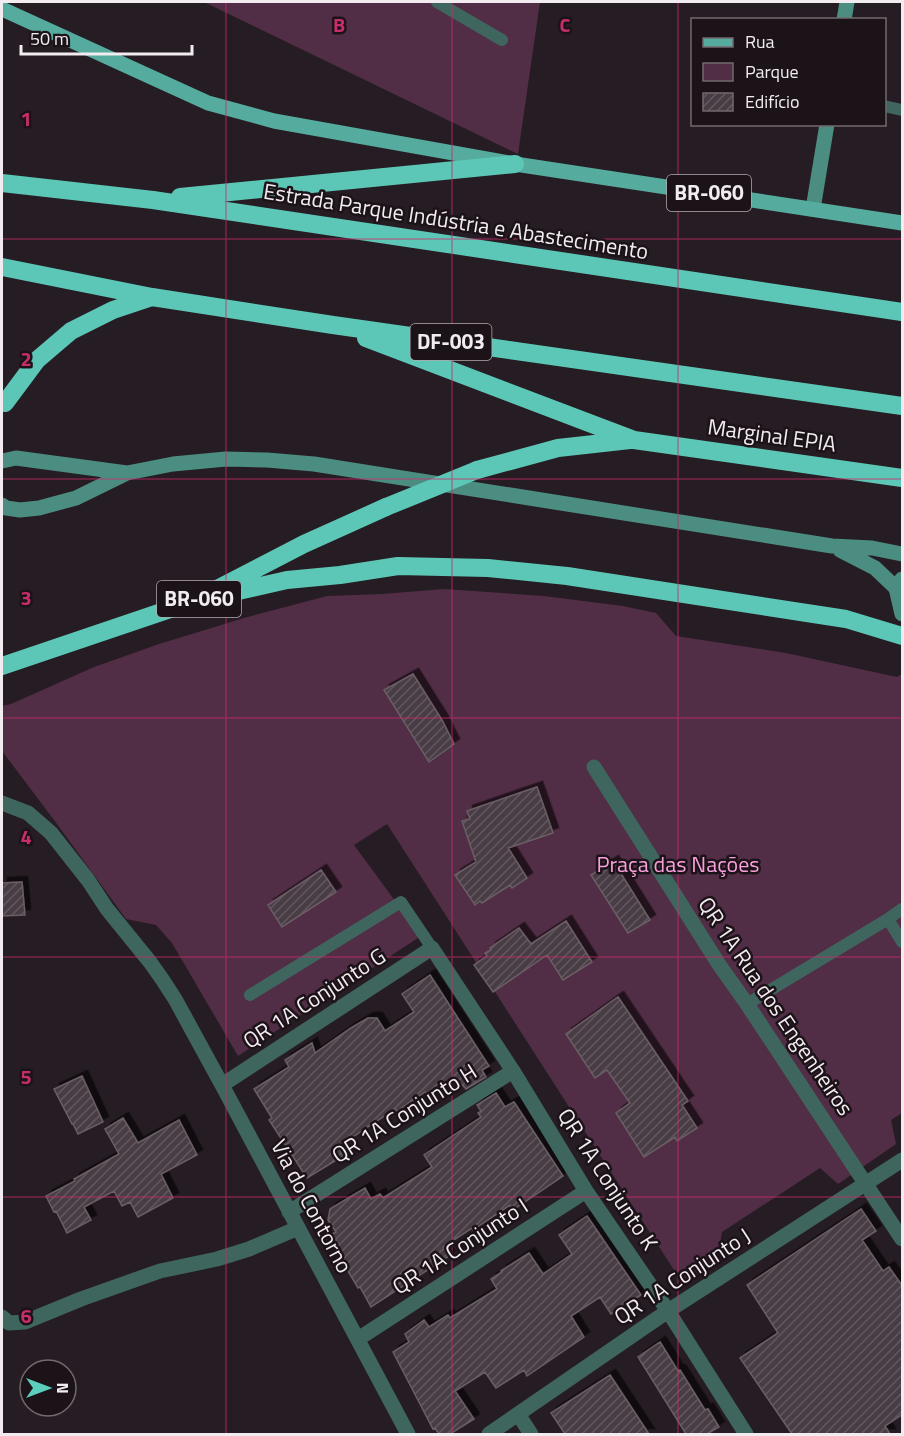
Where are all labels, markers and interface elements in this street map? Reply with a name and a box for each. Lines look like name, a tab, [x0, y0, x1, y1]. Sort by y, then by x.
text: B	[333, 9, 345, 40]
text: C	[560, 9, 571, 40]
scale bar	[21, 18, 192, 56]
legend	[691, 18, 886, 126]
text: 50 m	[30, 25, 69, 52]
text: Rua	[745, 28, 775, 55]
text: Parque	[745, 58, 799, 85]
text: Edifício	[745, 88, 799, 115]
text: 1	[20, 103, 32, 134]
street label: Estrada Parque Indústria e Abastecimento	[261, 174, 651, 268]
road number: BR-060	[667, 175, 751, 211]
road number: DF-003	[410, 324, 492, 360]
text: 2	[20, 343, 32, 374]
street label: Marginal EPIA	[705, 409, 839, 461]
road number: BR-060	[157, 581, 241, 617]
text: 3	[20, 582, 32, 613]
text: 4	[20, 821, 32, 852]
park label: Praça das Nações	[596, 847, 760, 881]
street label: QR 1A Rua dos Engenheiros	[690, 890, 862, 1122]
street label: QR 1A Conjunto G	[236, 939, 392, 1057]
street label: QR 1A Conjunto H	[325, 1055, 483, 1171]
text: 5	[20, 1061, 32, 1092]
street label: QR 1A Conjunto K	[549, 1101, 667, 1257]
street label: Via do Contorno	[262, 1133, 362, 1279]
street label: QR 1A Conjunto I	[385, 1189, 535, 1303]
street label: QR 1A Conjunto J	[607, 1219, 757, 1333]
text: 6	[20, 1300, 32, 1331]
north arrow	[18, 1358, 78, 1418]
text: N	[51, 1382, 75, 1394]

